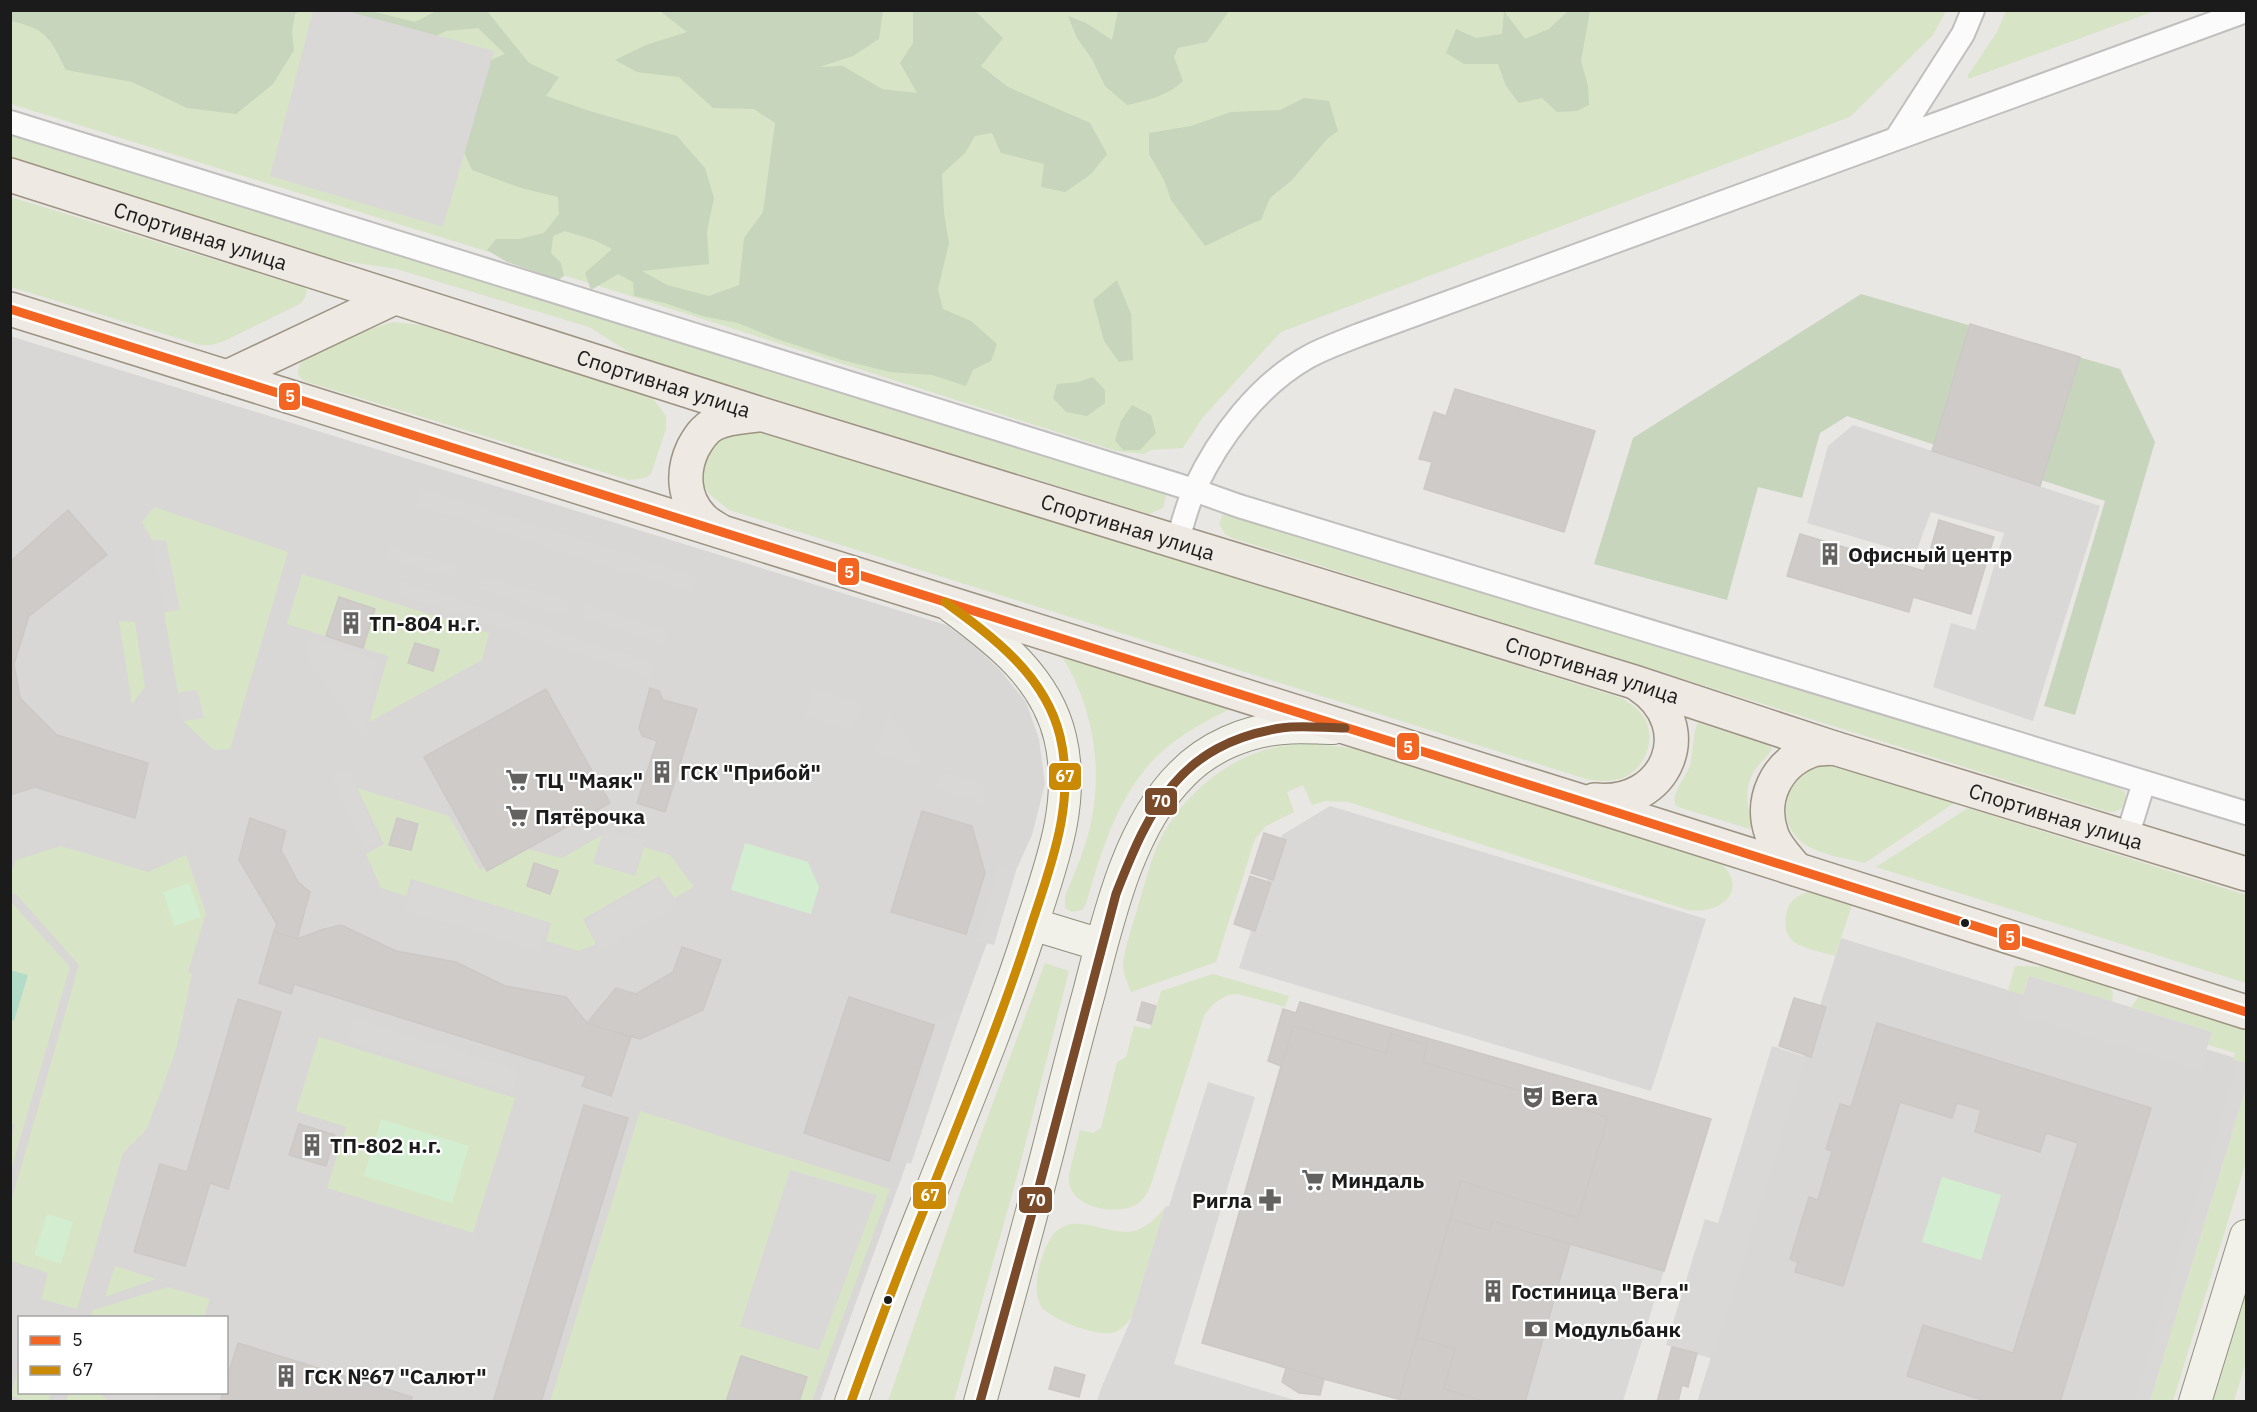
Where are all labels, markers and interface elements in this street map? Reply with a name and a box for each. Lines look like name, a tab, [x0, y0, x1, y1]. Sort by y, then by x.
street label: Спортивная улица	[110, 195, 291, 276]
street label: Спортивная улица	[573, 342, 754, 424]
line badge: 5	[278, 382, 301, 411]
text: 5	[285, 386, 295, 406]
street label: Спортивная улица	[1037, 487, 1219, 567]
place label: Офисный центр	[1848, 540, 2012, 568]
building icon: Офисный центр	[1817, 541, 1843, 567]
line badge: 5	[837, 557, 860, 586]
text: 5	[844, 562, 854, 582]
place label: ТП-804 н.г.	[369, 609, 480, 637]
building icon: ТП-804 н.г.	[338, 610, 364, 636]
street label: Спортивная улица	[1502, 629, 1683, 710]
line badge: 5	[1396, 732, 1420, 761]
text: 5	[1403, 737, 1413, 757]
place label: ГСК "Прибой"	[680, 758, 821, 786]
building icon: ГСК "Прибой"	[649, 759, 675, 785]
line badge: 67	[1048, 762, 1082, 791]
place label: ТЦ "Маяк"	[535, 766, 643, 794]
text: 67	[1055, 766, 1075, 786]
supermarket icon: ТЦ "Маяк"	[504, 767, 530, 793]
street label: Спортивная улица	[1965, 776, 2146, 856]
line badge: 70	[1144, 787, 1178, 816]
text: 70	[1151, 791, 1171, 811]
place label: Пятёрочка	[535, 802, 645, 830]
supermarket icon: Пятёрочка	[504, 803, 530, 829]
unlabelled marker	[1959, 917, 1971, 929]
line badge: 5	[1998, 923, 2021, 951]
text: 5	[2005, 927, 2015, 947]
place label: Вега	[1551, 1083, 1598, 1111]
theatre icon: Вега	[1520, 1084, 1546, 1110]
place label: ТП-802 н.г.	[330, 1131, 441, 1159]
building icon: ТП-802 н.г.	[299, 1132, 325, 1158]
place label: Миндаль	[1331, 1166, 1425, 1194]
supermarket icon: Миндаль	[1300, 1167, 1326, 1193]
line badge: 67	[912, 1181, 947, 1210]
text: 67	[920, 1185, 940, 1205]
line badge: 70	[1018, 1186, 1053, 1214]
place label: Ригла	[1192, 1186, 1252, 1214]
pharmacy icon: Ригла	[1257, 1187, 1283, 1213]
text: 70	[1026, 1190, 1046, 1210]
place label: Гостиница "Вега"	[1511, 1277, 1689, 1305]
building icon: Гостиница "Вега"	[1480, 1278, 1506, 1304]
unlabelled marker	[882, 1294, 894, 1306]
place label: Модульбанк	[1554, 1315, 1681, 1343]
legend	[18, 1316, 228, 1394]
bank icon: Модульбанк	[1523, 1316, 1549, 1342]
text: 5	[72, 1328, 83, 1351]
text: 67	[72, 1358, 94, 1381]
place label: ГСК №67 "Салют"	[304, 1362, 487, 1390]
building icon: ГСК №67 "Салют"	[273, 1363, 299, 1389]

